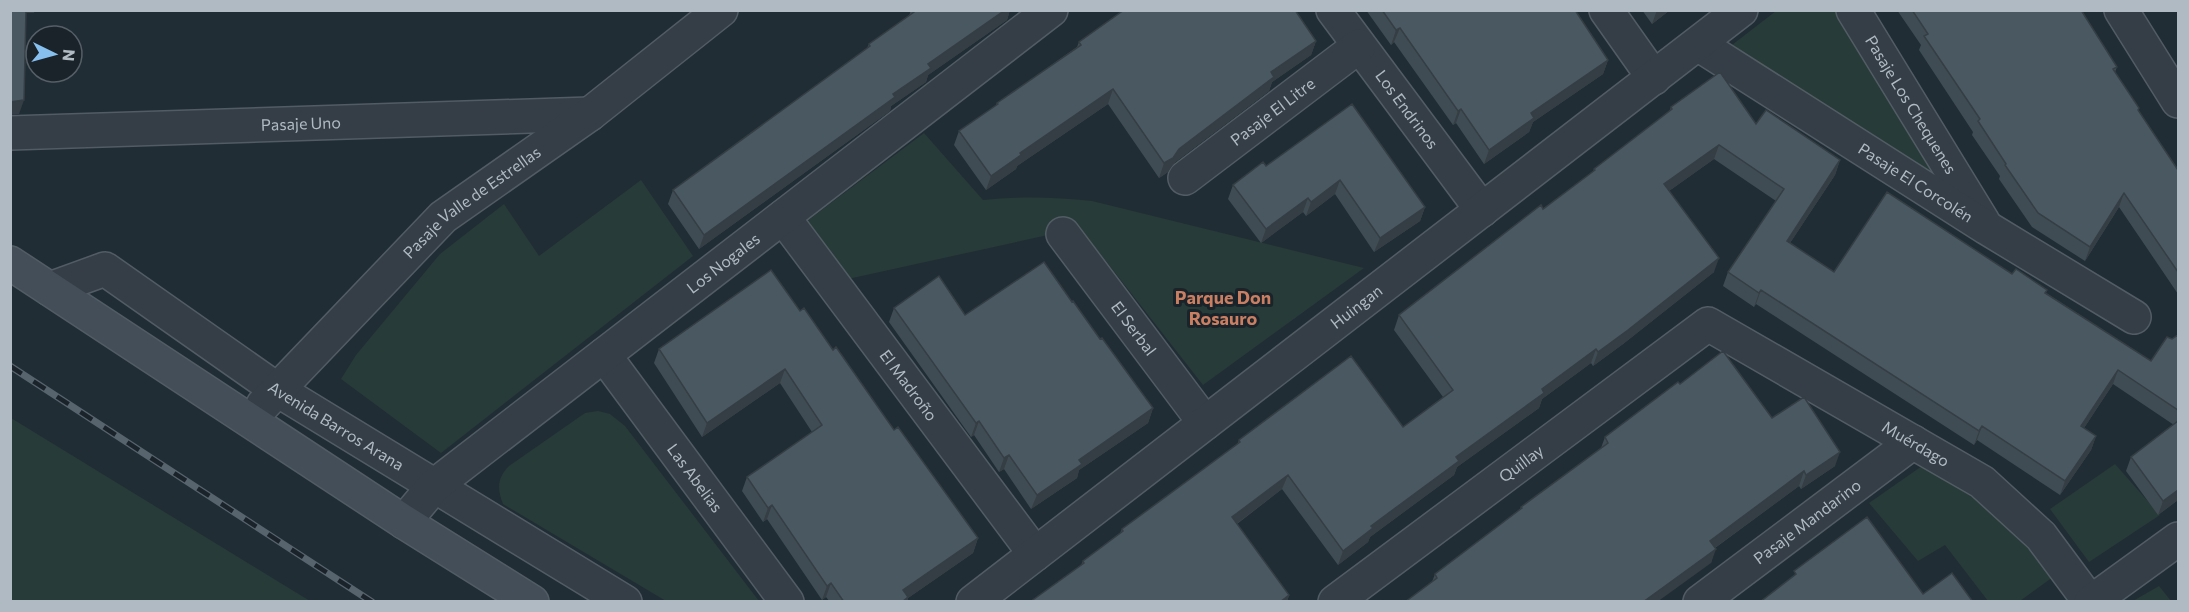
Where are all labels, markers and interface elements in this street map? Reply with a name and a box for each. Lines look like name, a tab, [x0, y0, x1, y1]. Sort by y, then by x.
north arrow	[24, 24, 84, 84]
street label: Pasaje Los Chequenes	[1862, 32, 1961, 177]
text: N	[59, 49, 79, 62]
street label: Los Endrinos	[1372, 66, 1443, 152]
street label: Pasaje El Litre	[1226, 73, 1318, 149]
street label: Pasaje Uno	[260, 112, 341, 134]
street label: Pasaje El Corcolén	[1855, 139, 1977, 226]
street label: Pasaje Valle de Estrellas	[399, 142, 544, 262]
street label: Los Nogales	[682, 228, 763, 297]
street label: Huingan	[1326, 280, 1386, 332]
district label: Parque Don Rosauro	[1175, 286, 1271, 329]
street label: El Serbal	[1108, 297, 1161, 359]
street label: El Madroño	[876, 346, 942, 424]
street label: Avenida Barros Arana	[265, 377, 408, 474]
street label: Muérdago	[1879, 417, 1953, 470]
street label: Las Abelias	[664, 440, 727, 516]
street label: Quillay	[1495, 440, 1547, 486]
street label: Pasaje Mandarino	[1749, 475, 1864, 568]

